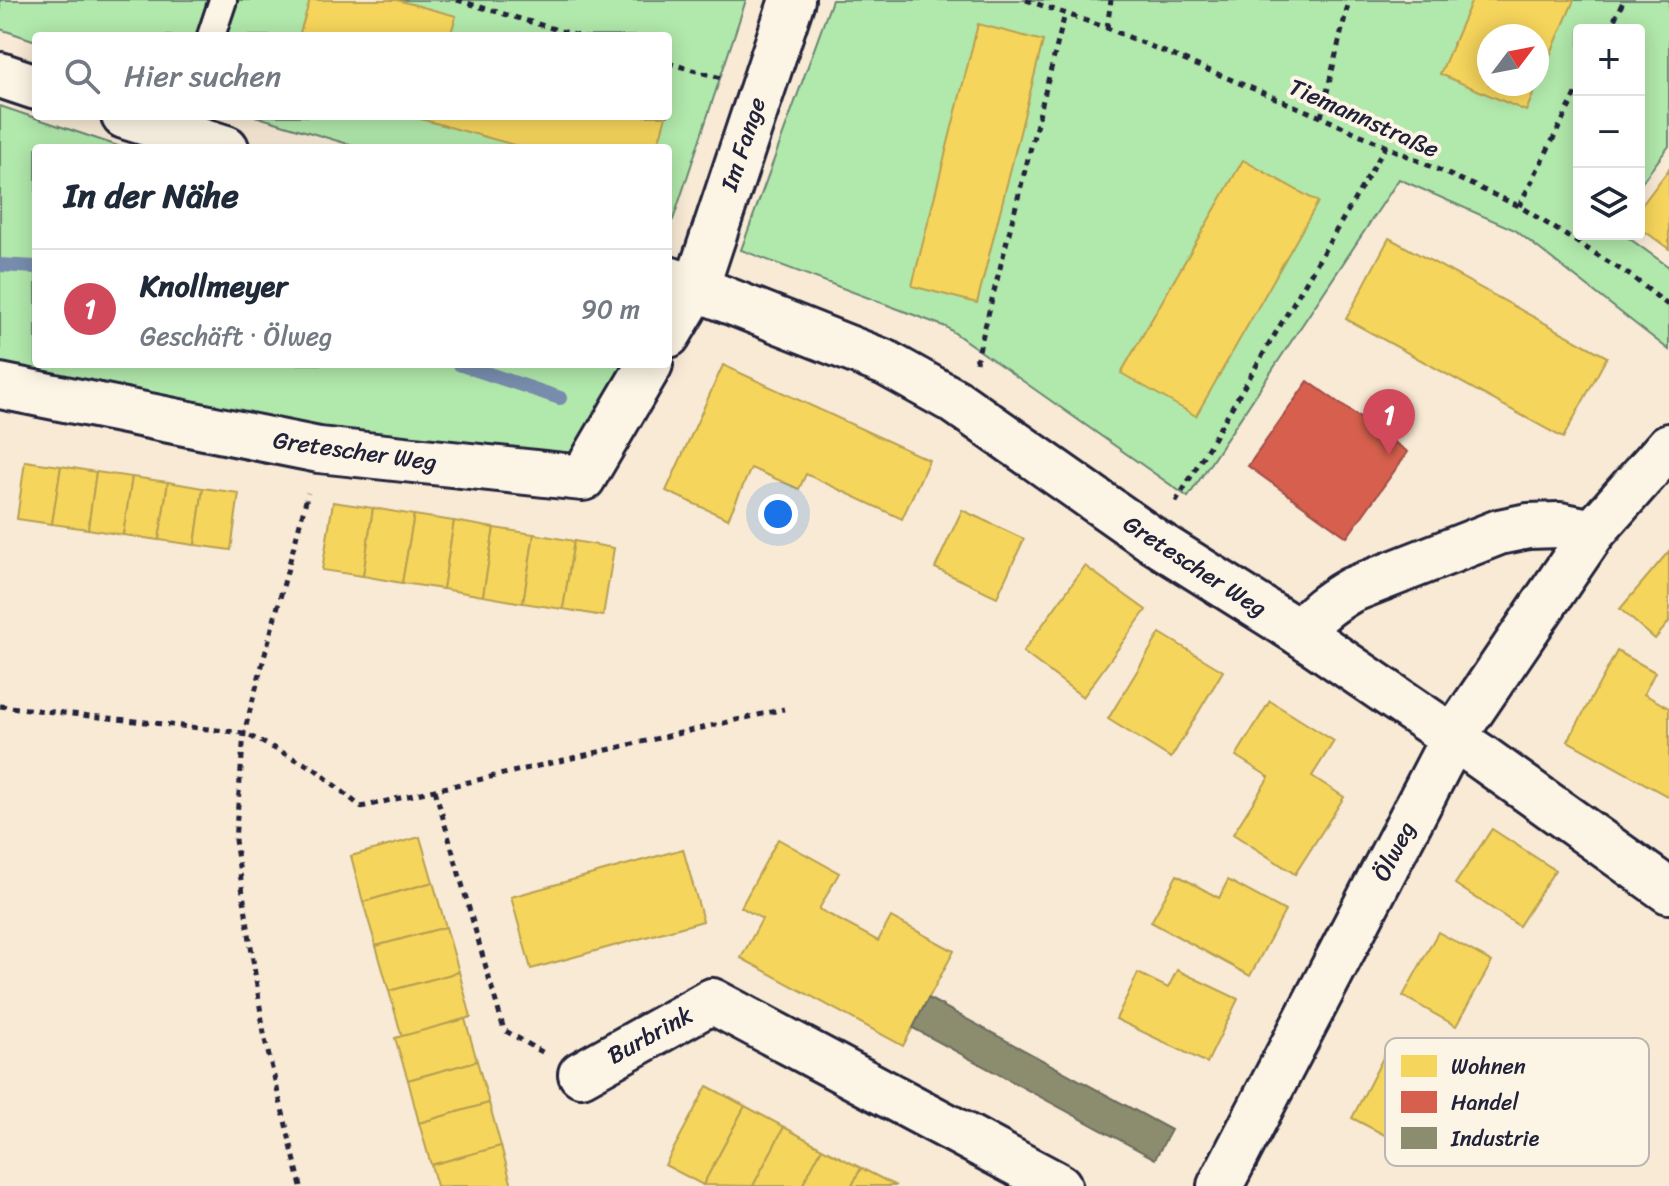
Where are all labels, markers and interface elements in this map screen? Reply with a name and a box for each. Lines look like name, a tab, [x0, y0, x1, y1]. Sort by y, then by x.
north arrow	[1477, 24, 1549, 96]
map controls	[1573, 24, 1645, 240]
button: +	[1573, 24, 1645, 96]
search box	[32, 32, 672, 120]
text: Hier suchen	[124, 49, 281, 103]
icon: search	[60, 54, 104, 98]
street label: Tiemannstraße	[1282, 66, 1446, 170]
street label: Im Fange	[708, 92, 778, 197]
button: −	[1573, 96, 1645, 168]
text: In der Nähe	[64, 166, 239, 226]
button: layers	[1573, 168, 1645, 240]
text: Knollmeyer	[140, 259, 288, 313]
text: 1	[84, 286, 96, 332]
text: 90 m	[581, 286, 640, 332]
text: Geschäft · Ölweg	[140, 313, 332, 359]
pin: 1	[1363, 389, 1415, 455]
street label: Gretescher Weg	[270, 419, 440, 483]
your location	[758, 494, 798, 534]
street label: Gretescher Weg	[1114, 503, 1276, 629]
street label: Ölweg	[1361, 813, 1427, 889]
street label: Burbrink	[599, 994, 701, 1076]
legend	[1385, 1038, 1649, 1166]
text: Wohnen	[1451, 1047, 1526, 1086]
text: Handel	[1451, 1083, 1519, 1122]
text: Industrie	[1450, 1119, 1540, 1158]

